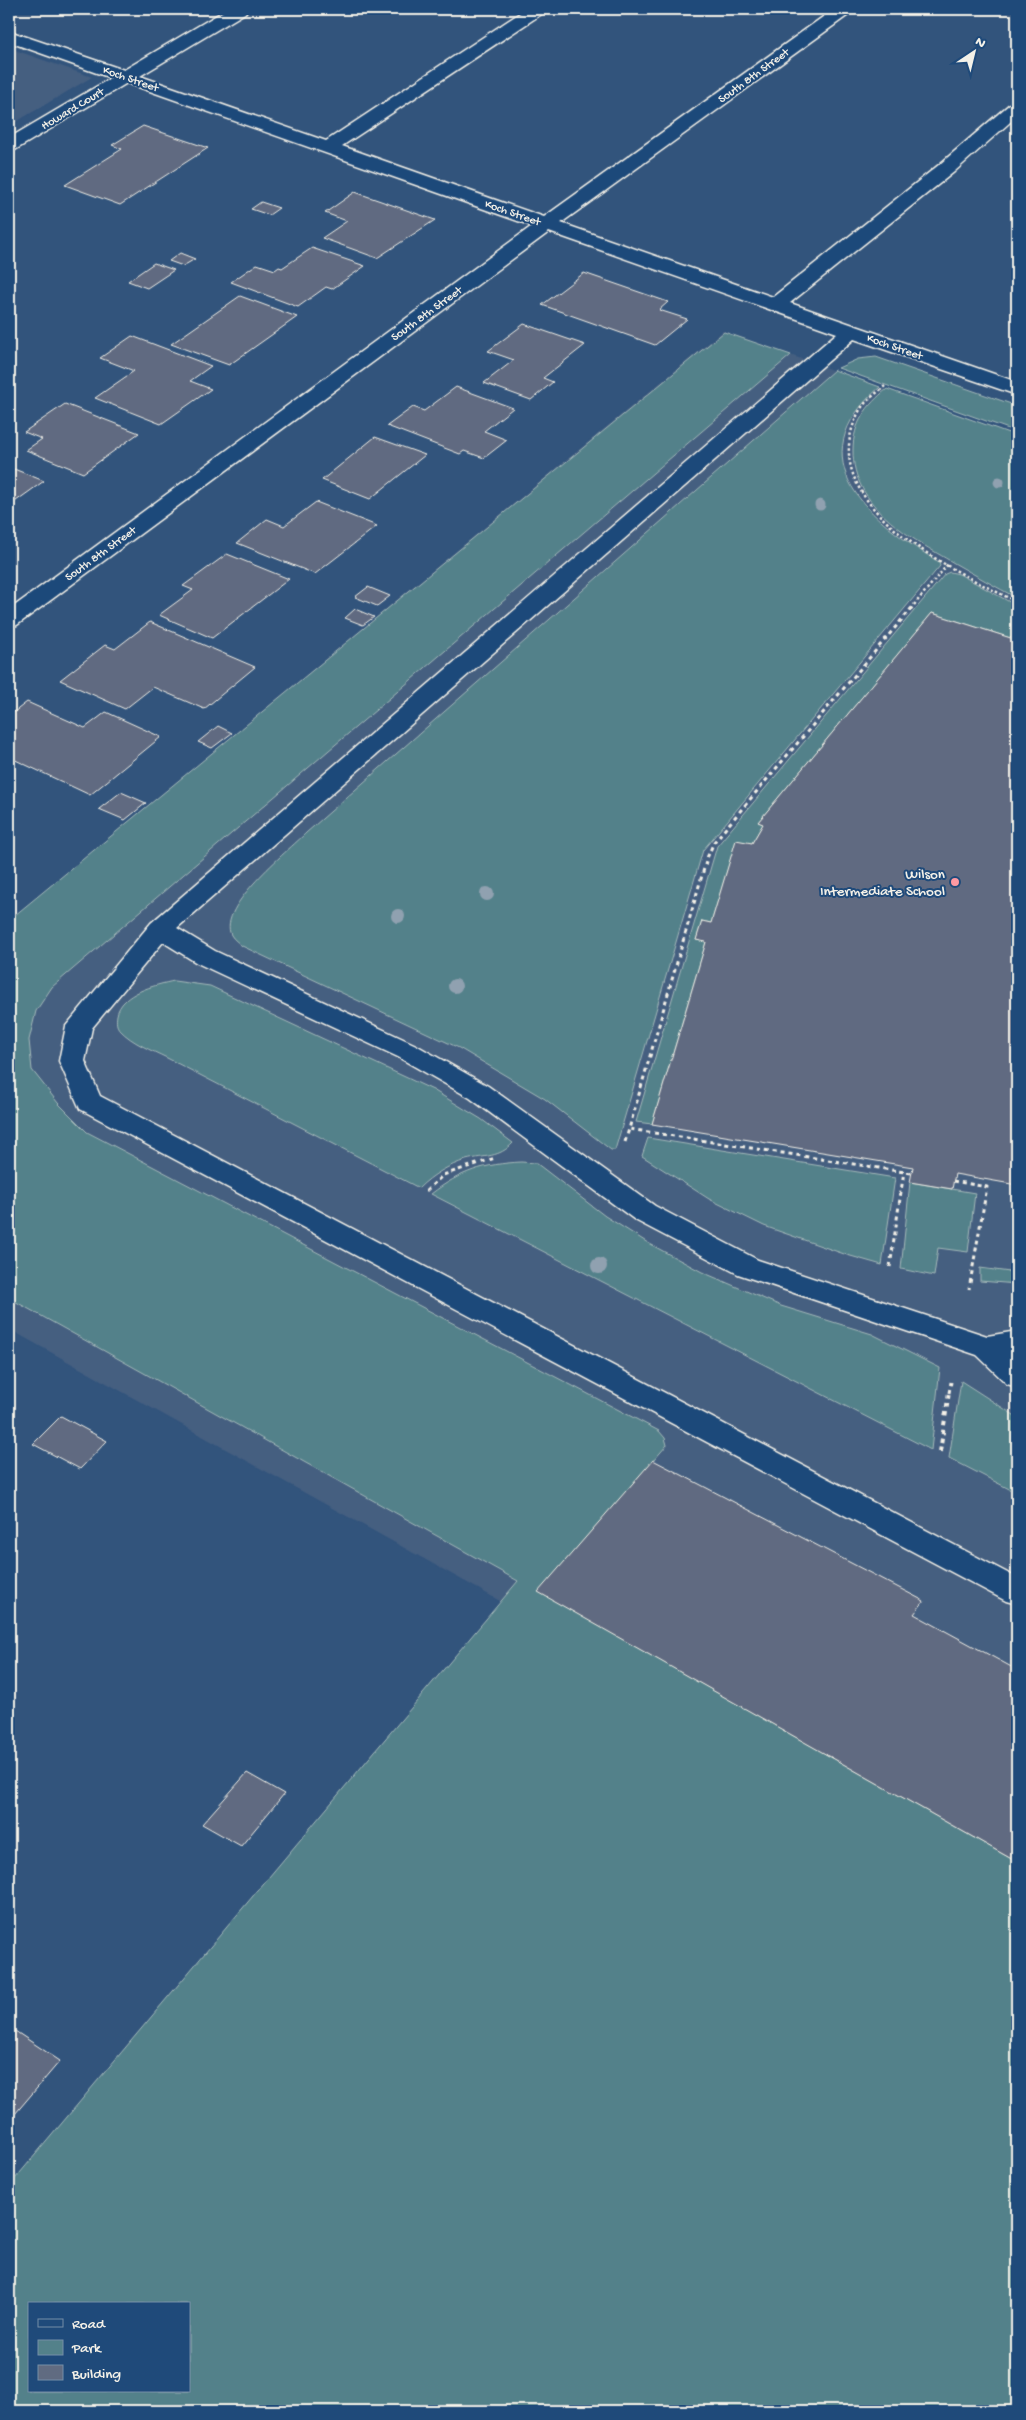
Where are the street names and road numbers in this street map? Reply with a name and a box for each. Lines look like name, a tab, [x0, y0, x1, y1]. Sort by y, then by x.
street label: South 8th Street	[716, 46, 793, 107]
street label: Koch Street	[101, 64, 161, 96]
street label: Howard Court	[39, 85, 108, 134]
street label: Koch Street	[483, 198, 543, 230]
street label: South 8th Street	[389, 284, 466, 345]
street label: Koch Street	[865, 332, 925, 364]
street label: South 8th Street	[63, 524, 140, 585]

